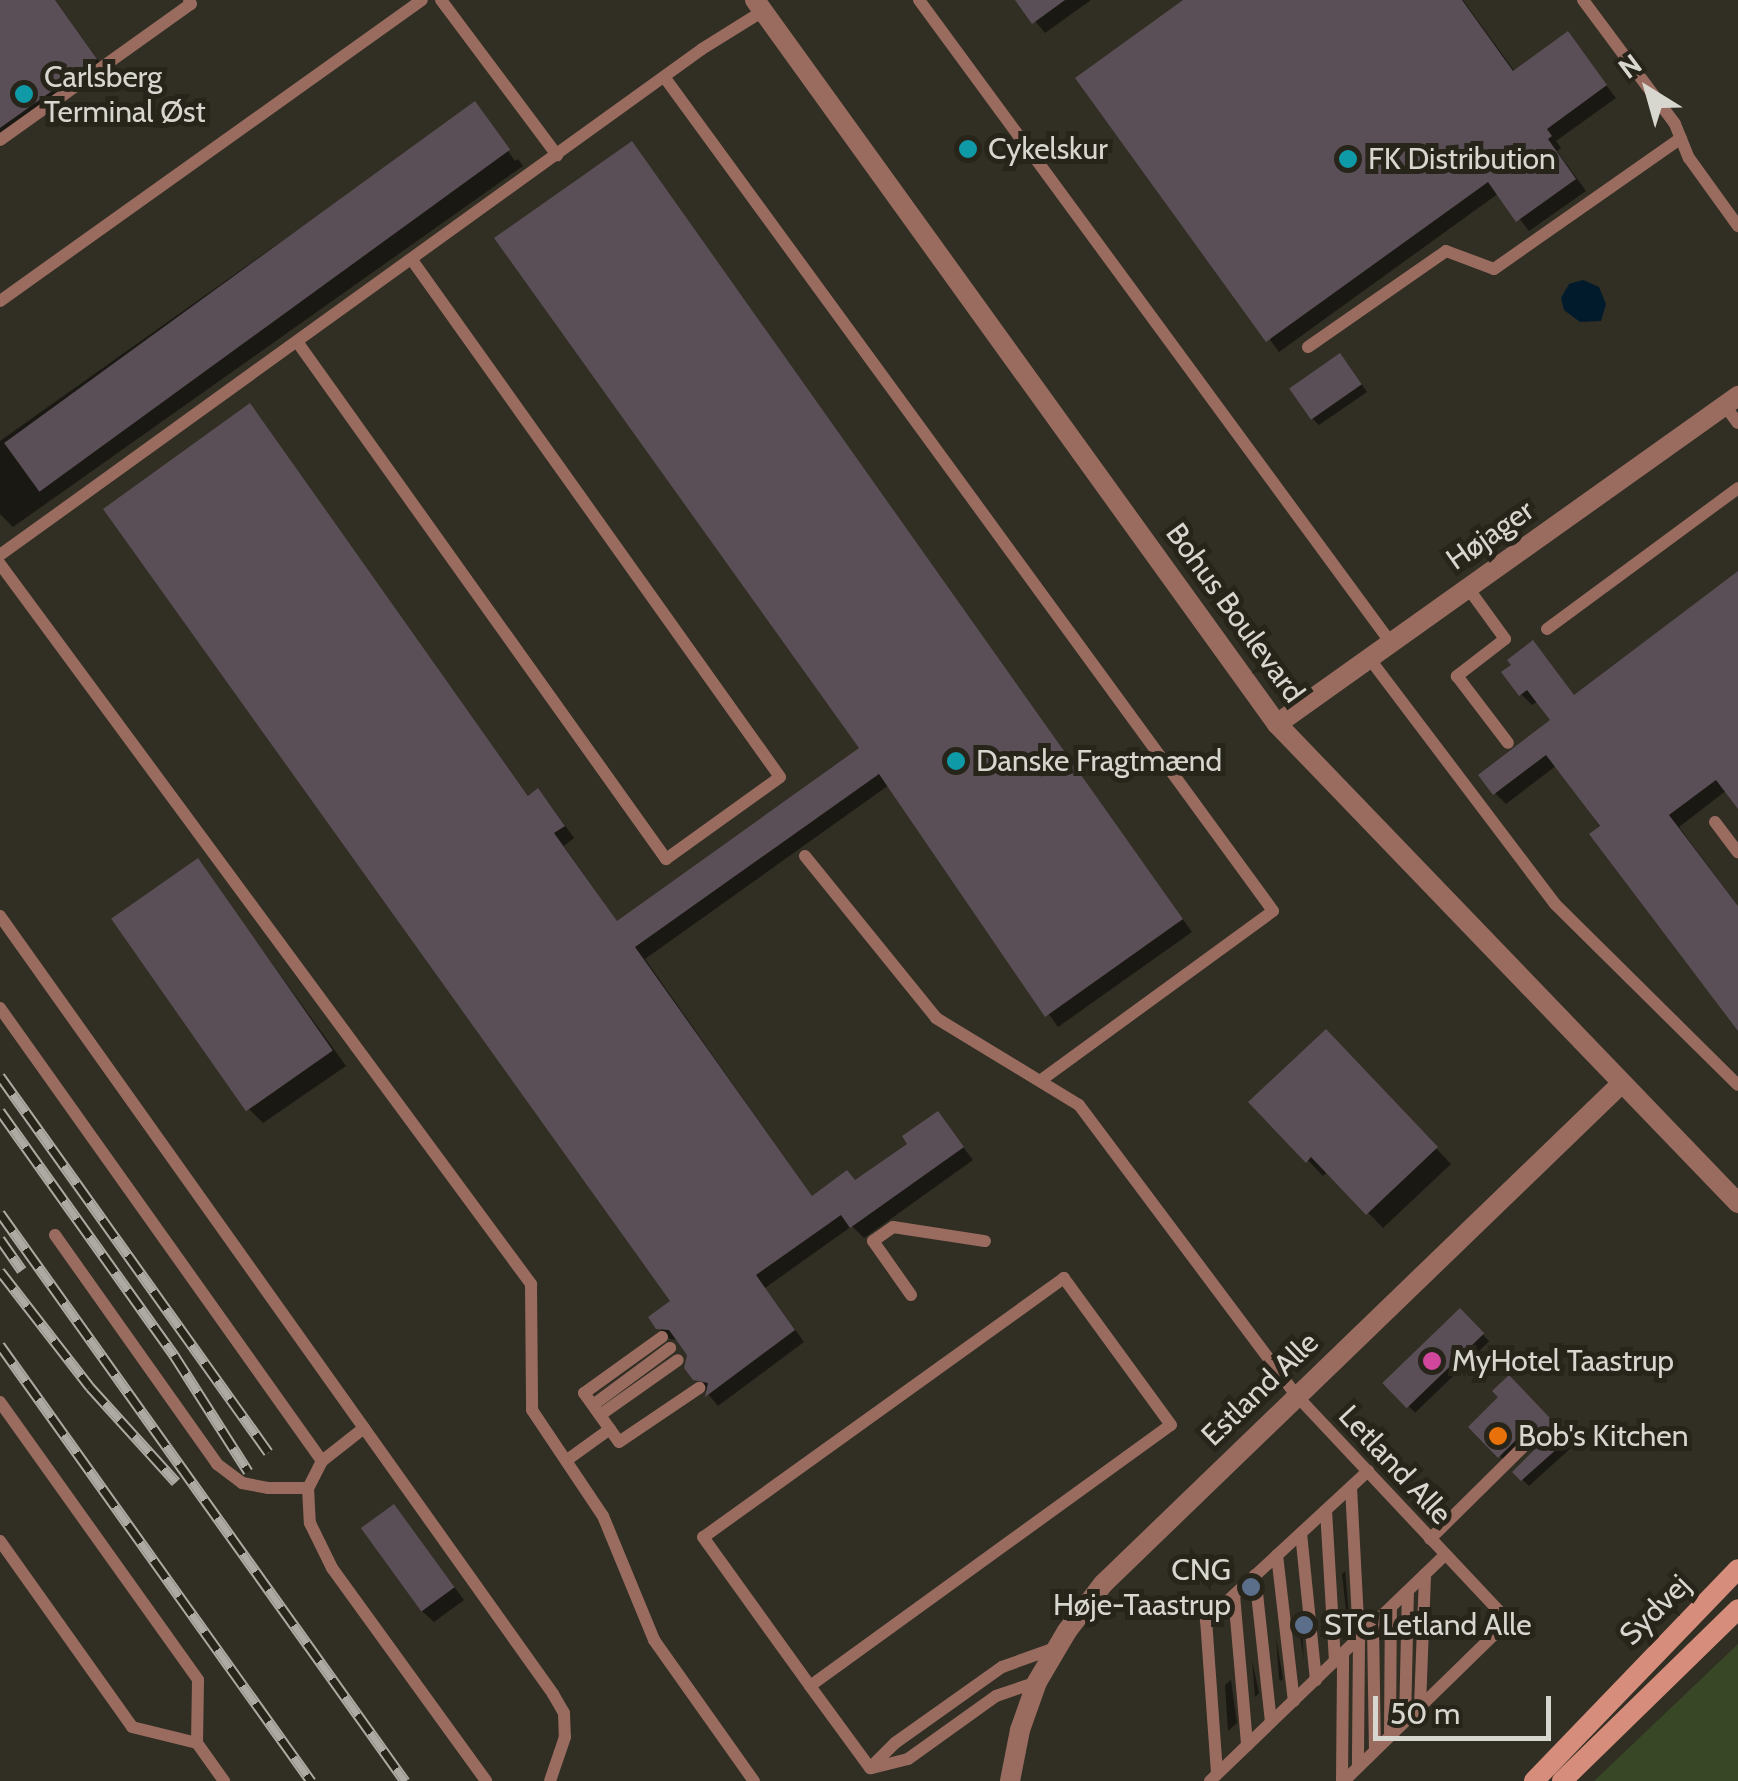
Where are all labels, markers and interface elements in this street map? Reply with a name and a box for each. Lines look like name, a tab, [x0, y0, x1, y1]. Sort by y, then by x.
north arrow	[1598, 40, 1698, 140]
text: N	[1612, 47, 1648, 86]
place label: Carlsberg Terminal Øst	[44, 59, 206, 130]
marker: Carlsberg Terminal Øst	[13, 83, 35, 105]
place label: Cykelskur	[988, 131, 1108, 167]
marker: Cykelskur	[957, 138, 979, 160]
place label: FK Distribution	[1368, 141, 1556, 177]
marker: FK Distribution	[1337, 148, 1359, 170]
street label: Højager	[1440, 492, 1540, 578]
street label: Bohus Boulevard	[1158, 516, 1312, 710]
place label: Danske Fragtmænd	[976, 743, 1222, 779]
marker: Danske Fragtmænd	[945, 750, 967, 772]
street label: Estland Alle	[1194, 1325, 1326, 1453]
place label: MyHotel Taastrup	[1452, 1343, 1674, 1379]
marker: MyHotel Taastrup	[1421, 1350, 1443, 1372]
street label: Letland Alle	[1331, 1398, 1459, 1532]
place label: Bob's Kitchen	[1518, 1418, 1688, 1454]
marker: Bob's Kitchen	[1487, 1425, 1509, 1447]
place label: CNG Høje-Taastrup	[1053, 1552, 1231, 1622]
street label: Sydvej	[1612, 1567, 1698, 1653]
marker: CNG Høje-Taastrup	[1240, 1576, 1262, 1598]
place label: STC Letland Alle	[1324, 1607, 1532, 1643]
marker: STC Letland Alle	[1293, 1614, 1315, 1636]
scale bar	[1378, 1676, 1556, 1738]
text: 50 m	[1390, 1695, 1460, 1732]

